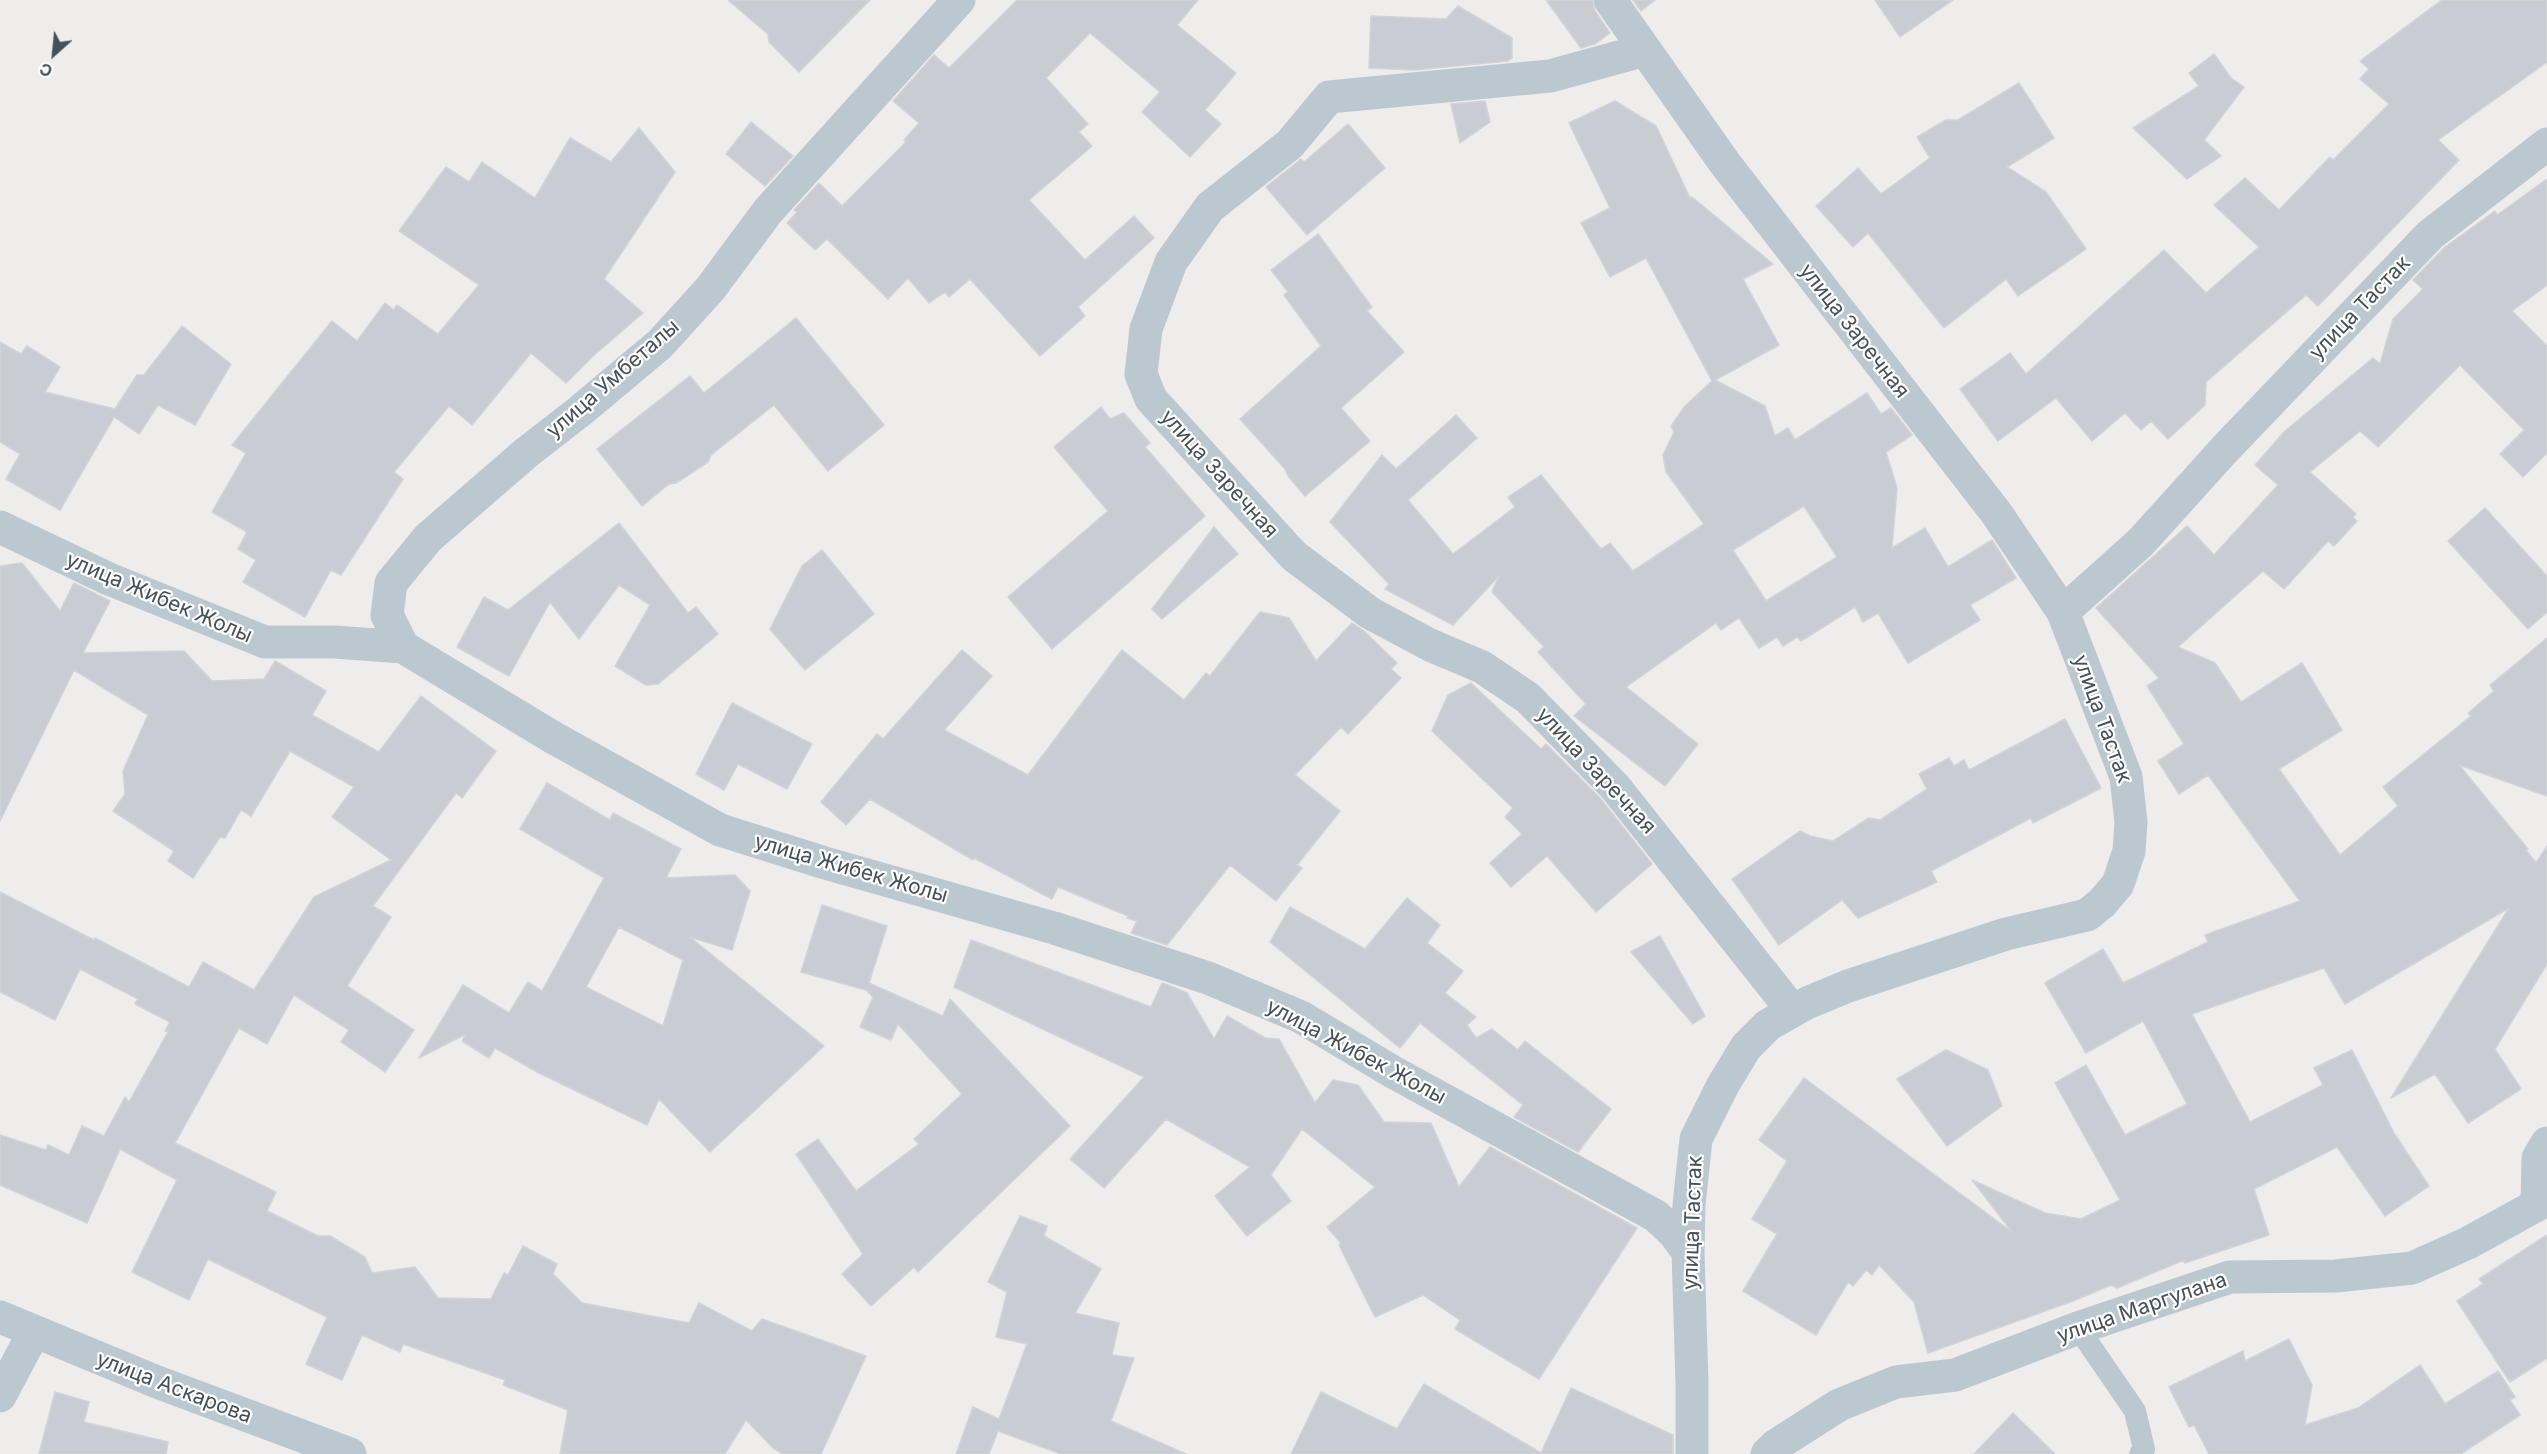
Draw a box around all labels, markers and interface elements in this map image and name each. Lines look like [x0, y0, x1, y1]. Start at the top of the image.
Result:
north arrow [24, 24, 84, 84]
text: С [36, 58, 56, 82]
street label: улица Тастак [2304, 251, 2416, 365]
street label: улица Заречная [1794, 259, 1914, 403]
street label: улица Умбеталы [541, 314, 685, 444]
street label: улица Заречная [1155, 405, 1283, 543]
street label: улица Жибек Жолы [62, 547, 256, 649]
street label: улица Тастак [2067, 652, 2137, 786]
street label: улица Заречная [1531, 703, 1661, 839]
street label: улица Жибек Жолы [751, 829, 951, 909]
street label: улица Жибек Жолы [1262, 994, 1450, 1110]
street label: улица Тастак [1678, 1155, 1708, 1291]
street label: улица Маргулана [2054, 1267, 2230, 1349]
street label: улица Аскарова [93, 1347, 255, 1429]

